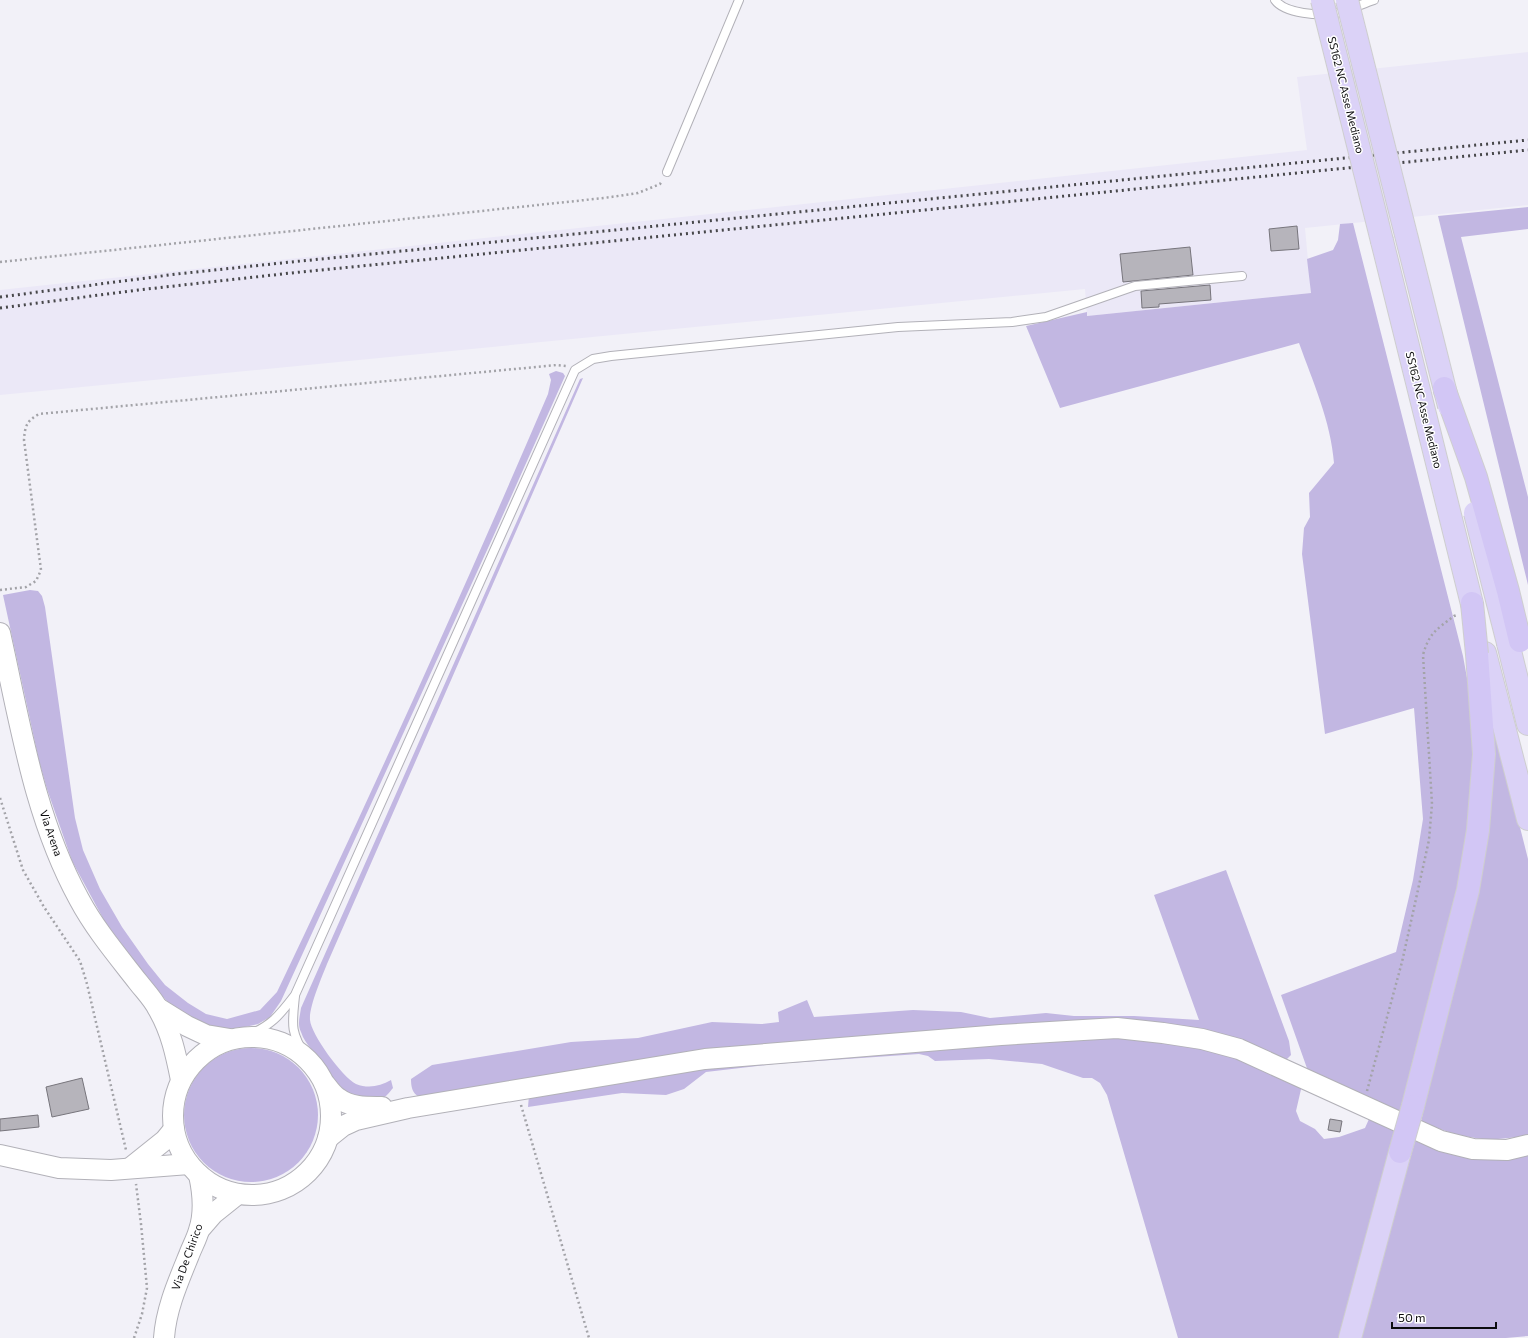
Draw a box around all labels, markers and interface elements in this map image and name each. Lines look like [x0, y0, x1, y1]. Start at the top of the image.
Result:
street label: SS162 NC Asse Mediano [1326, 35, 1367, 155]
street label: SS162 NC Asse Mediano [1404, 350, 1445, 470]
street label: Via Arena [38, 808, 65, 858]
street label: Via De Chirico [168, 1221, 205, 1292]
scale bar [1392, 1304, 1496, 1330]
text: 50 m [1398, 1310, 1426, 1324]

